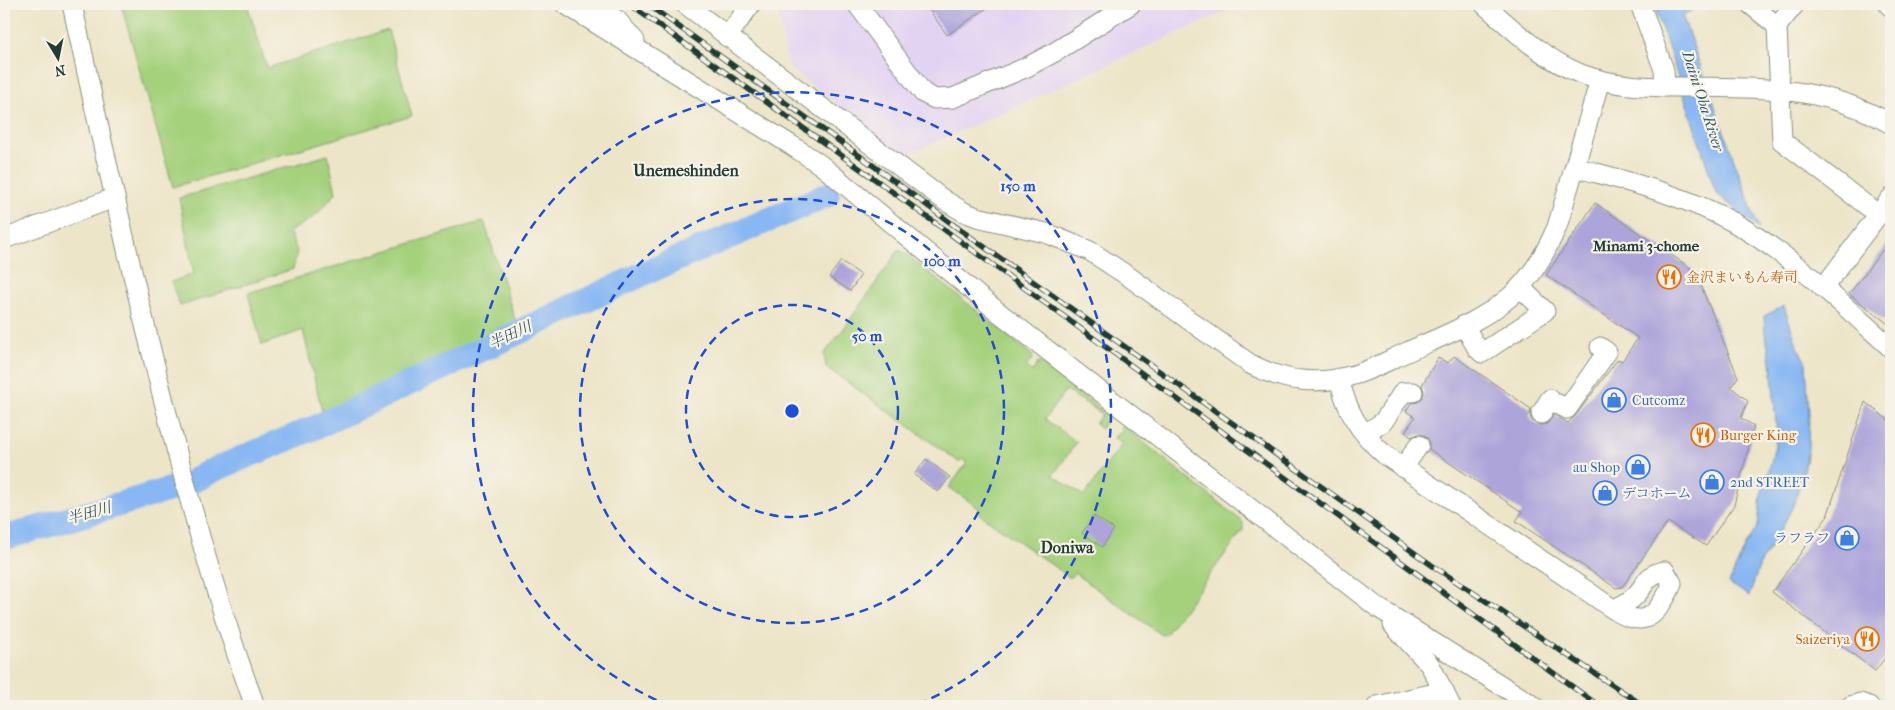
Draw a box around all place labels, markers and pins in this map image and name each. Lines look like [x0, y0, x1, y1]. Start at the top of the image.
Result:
restaurant icon: 金沢まいもん寿司 [1656, 264, 1682, 290]
place label: 金沢まいもん寿司 [1686, 269, 1798, 286]
shop icon: Cutcomz [1601, 387, 1627, 413]
place label: Cutcomz [1632, 392, 1685, 409]
centre of rings [783, 402, 801, 420]
restaurant icon: Burger King [1690, 422, 1716, 448]
place label: Burger King [1720, 427, 1797, 444]
shop icon: au Shop [1625, 454, 1651, 480]
place label: au Shop [1573, 459, 1620, 476]
shop icon: 2nd STREET [1699, 469, 1725, 495]
place label: 2nd STREET [1730, 474, 1810, 491]
shop icon: デコホーム [1592, 480, 1618, 506]
place label: デコホーム [1622, 485, 1691, 502]
shop icon: ラフラフ [1834, 525, 1860, 551]
place label: ラフラフ [1774, 530, 1830, 547]
restaurant icon: Saizeriya [1854, 626, 1880, 652]
place label: Saizeriya [1795, 631, 1851, 648]

